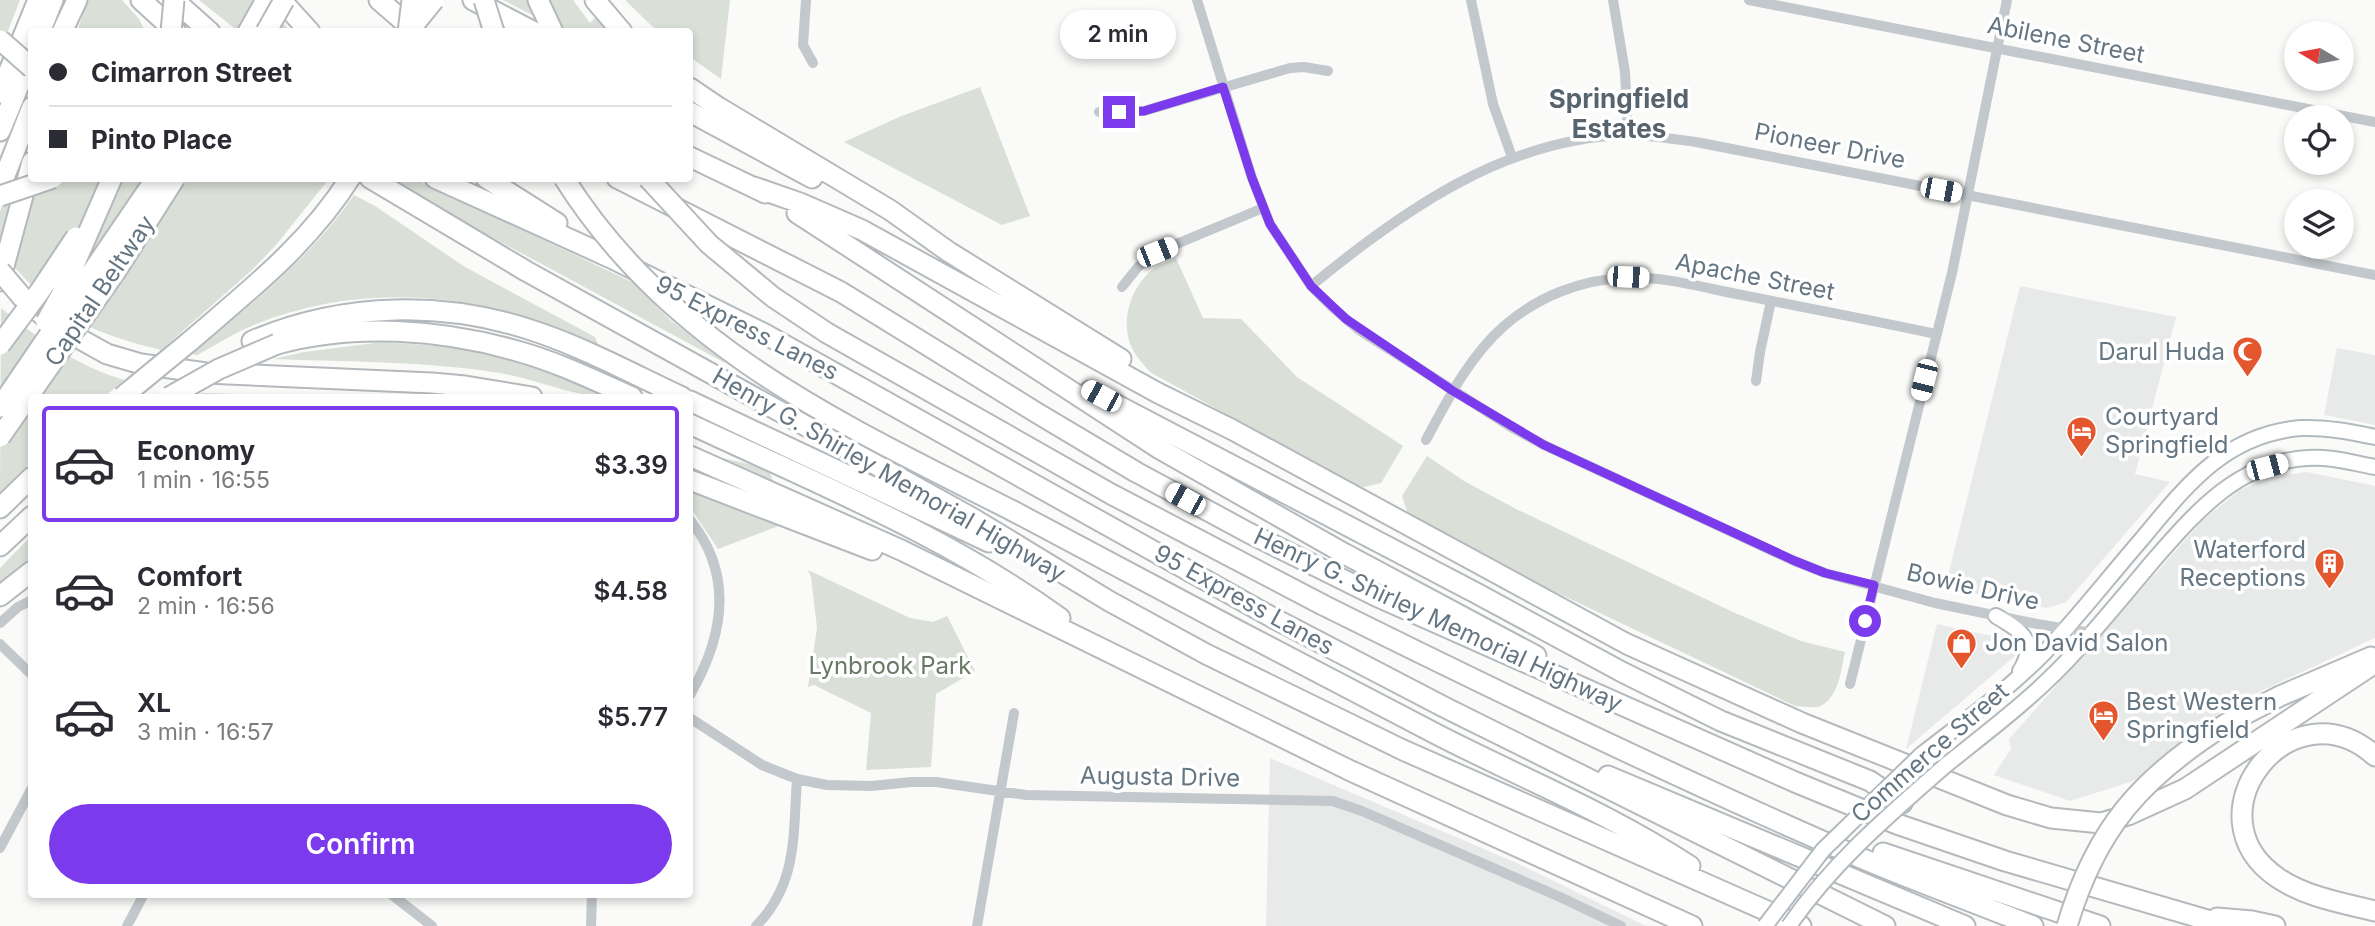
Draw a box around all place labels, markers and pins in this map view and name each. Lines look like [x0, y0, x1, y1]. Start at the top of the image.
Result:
mosque icon: Darul Huda [2231, 335, 2265, 379]
place label: Darul Huda [2098, 337, 2225, 366]
place label: Courtyard Springfield [2105, 402, 2228, 459]
hotel icon: Courtyard Springfield [2065, 414, 2099, 458]
place label: Waterford Receptions [2180, 535, 2306, 592]
building icon: Waterford Receptions [2312, 547, 2346, 591]
shop icon: Jon David Salon [1945, 626, 1979, 670]
place label: Jon David Salon [1985, 628, 2168, 657]
place label: Best Western Springfield [2126, 687, 2277, 744]
hotel icon: Best Western Springfield [2086, 699, 2120, 743]

